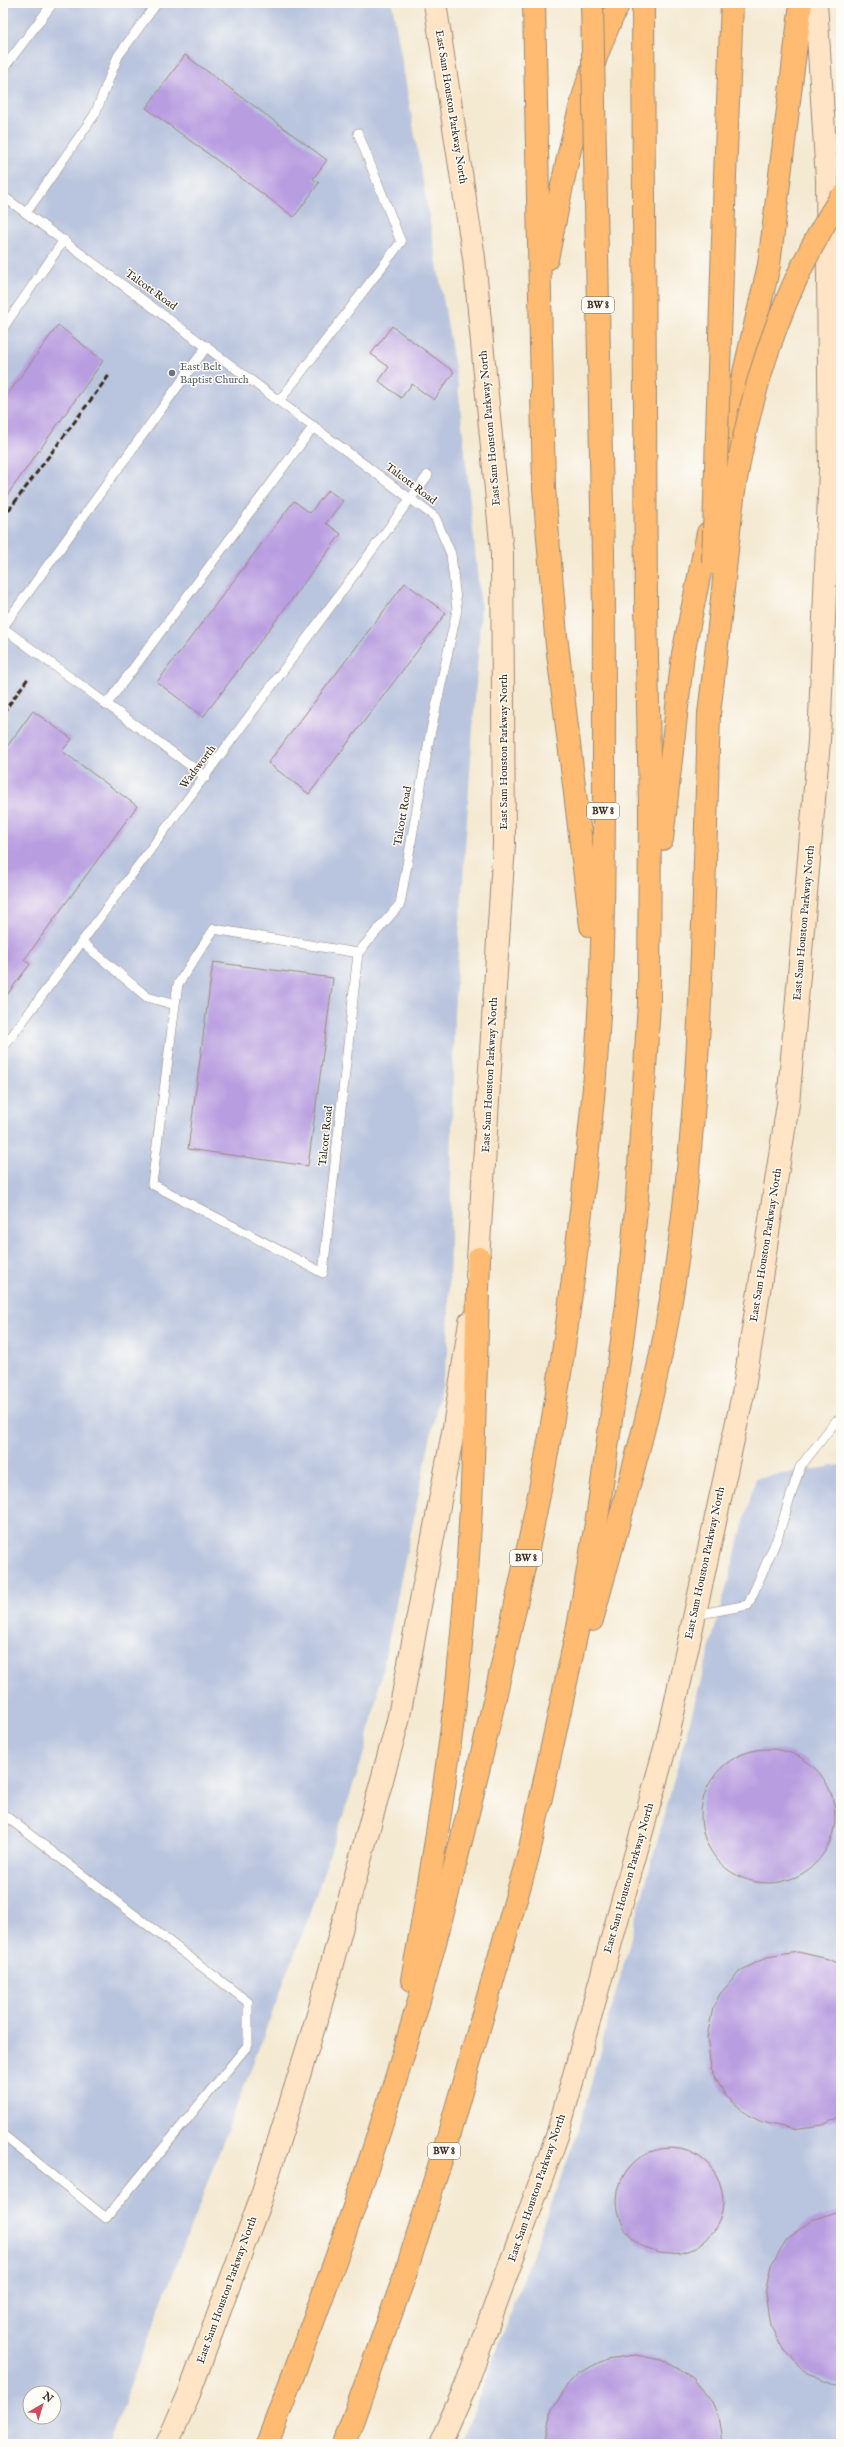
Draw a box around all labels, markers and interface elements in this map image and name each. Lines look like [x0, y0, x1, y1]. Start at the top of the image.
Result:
street label: East Sam Houston Parkway North [432, 29, 470, 185]
street label: Talcott Road [122, 267, 180, 313]
road number: BW 8 [582, 297, 614, 313]
street label: East Sam Houston Parkway North [476, 350, 504, 506]
place label: East Belt Baptist Church [180, 360, 249, 387]
marker: East Belt Baptist Church [167, 368, 177, 378]
street label: Talcott Road [383, 460, 439, 508]
street label: East Sam Houston Parkway North [497, 674, 511, 830]
street label: Wadsworth [177, 742, 219, 792]
street label: Talcott Road [391, 785, 415, 847]
road number: BW 8 [587, 803, 619, 819]
street label: East Sam Houston Parkway North [790, 845, 818, 1001]
street label: East Sam Houston Parkway North [479, 997, 501, 1153]
street label: Talcott Road [316, 1105, 336, 1167]
street label: East Sam Houston Parkway North [747, 1167, 785, 1323]
street label: East Sam Houston Parkway North [682, 1485, 728, 1641]
road number: BW 8 [510, 1550, 542, 1566]
street label: East Sam Houston Parkway North [601, 1801, 657, 1955]
street label: East Sam Houston Parkway North [505, 2112, 569, 2264]
road number: BW 8 [428, 2143, 460, 2159]
street label: East Sam Houston Parkway North [194, 2214, 260, 2366]
north arrow [22, 2385, 62, 2425]
text: N [39, 2389, 56, 2407]

